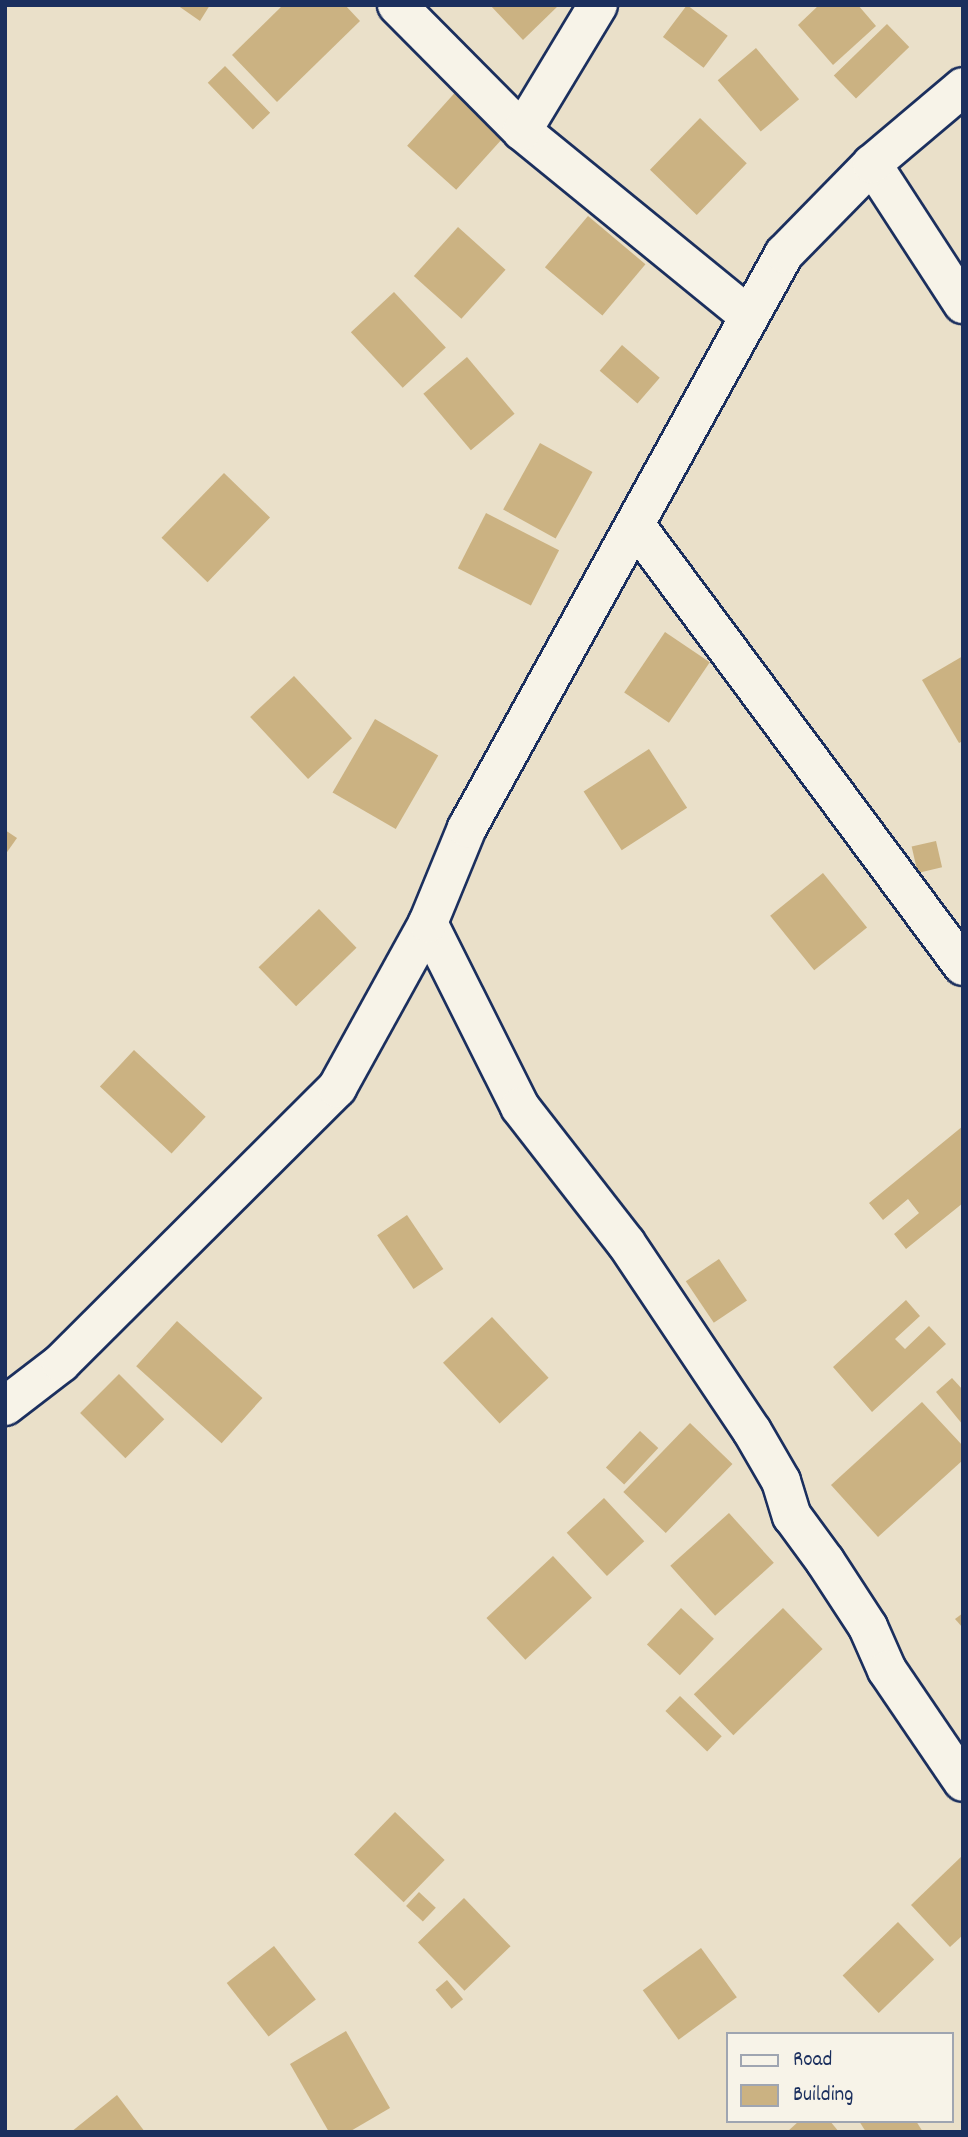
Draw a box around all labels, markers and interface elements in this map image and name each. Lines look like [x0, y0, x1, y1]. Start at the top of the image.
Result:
legend [726, 2032, 954, 2123]
text: Road [793, 2046, 832, 2076]
text: Building [793, 2081, 853, 2111]

